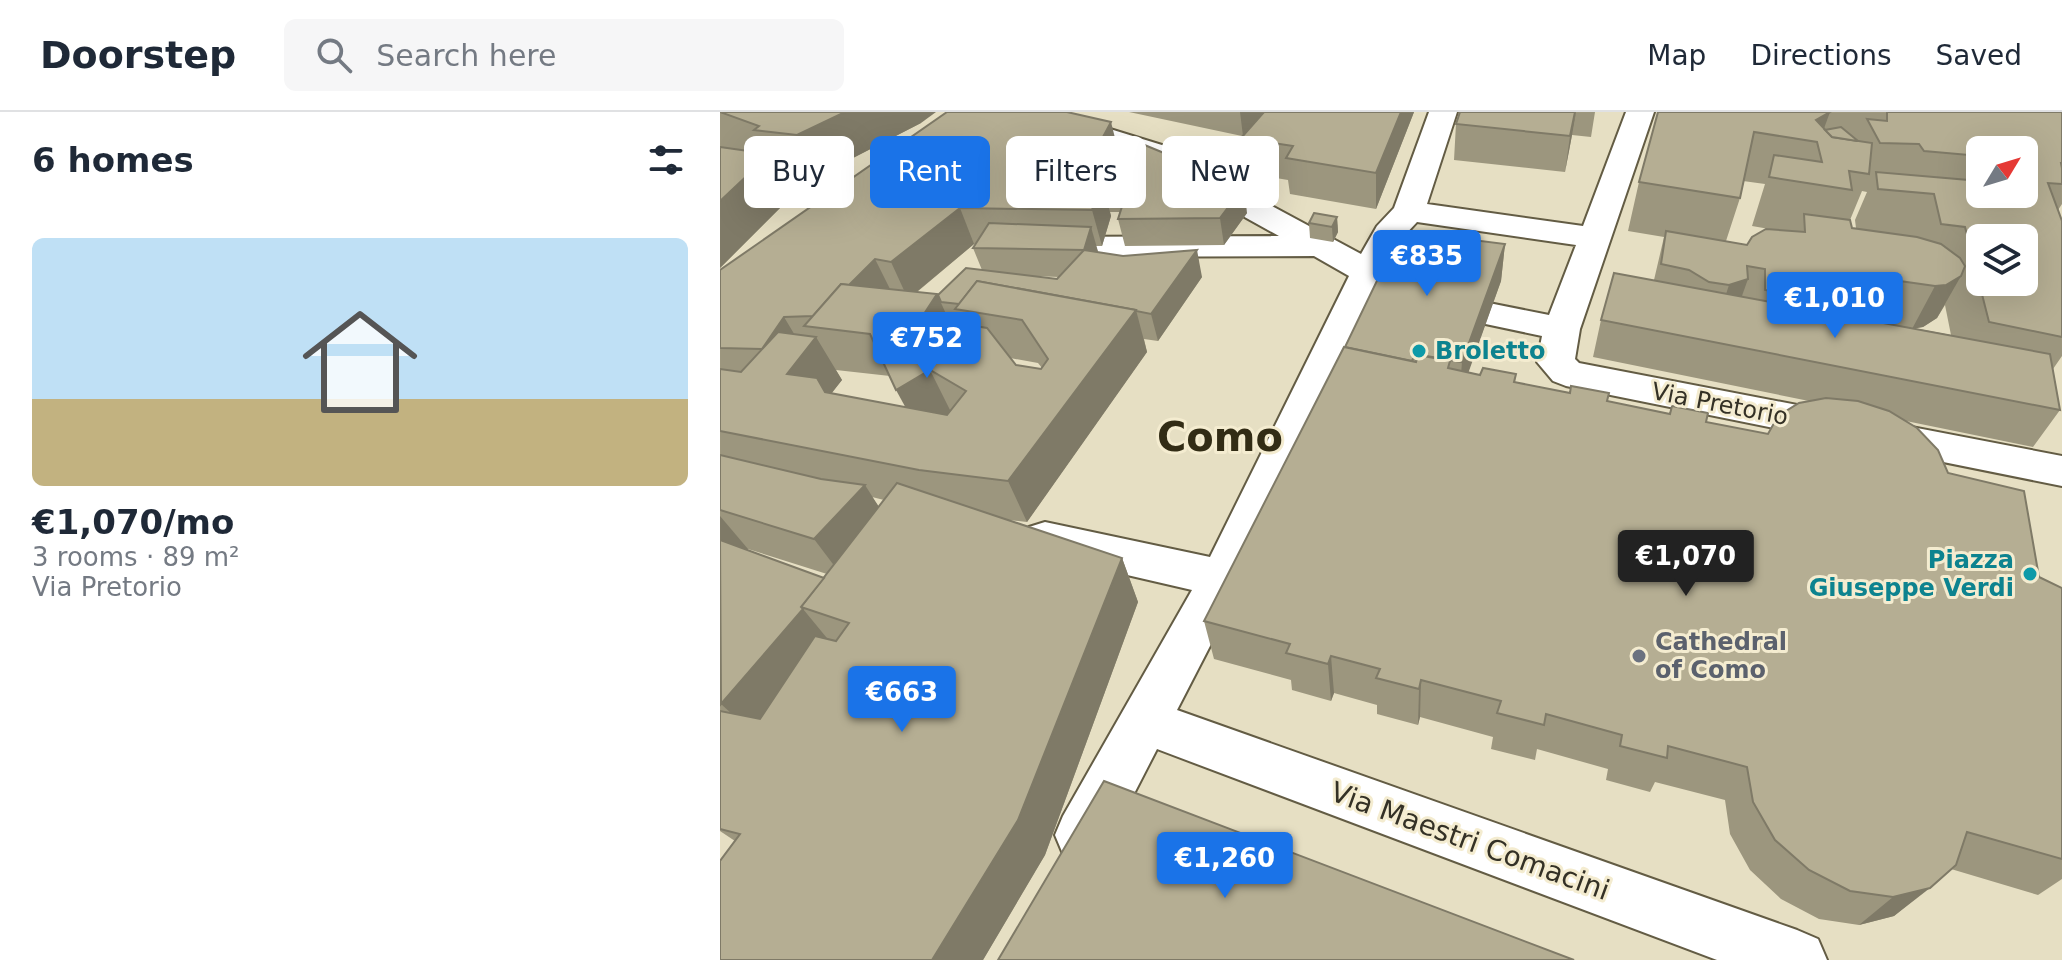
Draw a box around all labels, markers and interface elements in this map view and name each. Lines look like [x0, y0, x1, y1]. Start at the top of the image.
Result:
search box [284, 19, 844, 91]
text: Doorstep [40, 33, 236, 77]
icon: search [312, 33, 356, 77]
text: Search here [376, 38, 556, 73]
text: Map [1647, 39, 1706, 72]
text: Directions [1750, 39, 1891, 72]
text: Saved [1935, 39, 2022, 72]
chip: Buy [744, 136, 854, 208]
chip: Rent [870, 136, 990, 208]
chip: Filters [1006, 136, 1146, 208]
chip: New [1162, 136, 1279, 208]
north arrow [1966, 136, 2038, 208]
map controls [1966, 136, 2038, 296]
icon: filters [644, 138, 688, 182]
text: 6 homes [32, 140, 194, 180]
button: layers [1966, 224, 2038, 296]
pin: €835 [1380, 230, 1474, 298]
text: €835 [1391, 241, 1463, 271]
pin: €1,010 [1770, 272, 1900, 340]
text: €1,010 [1785, 283, 1885, 313]
icon: home [288, 290, 432, 434]
pin: €752 [880, 312, 974, 380]
text: €752 [891, 323, 963, 353]
place label: Broletto [1435, 337, 1546, 365]
marker: Broletto [1410, 342, 1428, 360]
street label: Via Pretorio [1649, 377, 1791, 431]
district label: Como [1157, 414, 1283, 460]
text: €1,070/mo [32, 502, 234, 542]
pin: €1,070 [1621, 530, 1751, 598]
text: €1,070 [1636, 541, 1736, 571]
text: 3 rooms · 89 m² [32, 542, 240, 572]
place label: Piazza Giuseppe Verdi [1809, 546, 2014, 602]
marker: Piazza Giuseppe Verdi [2021, 565, 2039, 583]
text: Via Pretorio [32, 572, 182, 602]
place label: Cathedral of Como [1655, 628, 1787, 684]
marker: Cathedral of Como [1630, 647, 1648, 665]
pin: €663 [855, 666, 949, 734]
text: €663 [866, 677, 938, 707]
street label: Via Maestri Comacini [1326, 775, 1614, 907]
pin: €1,260 [1160, 832, 1290, 900]
text: €1,260 [1175, 843, 1275, 873]

